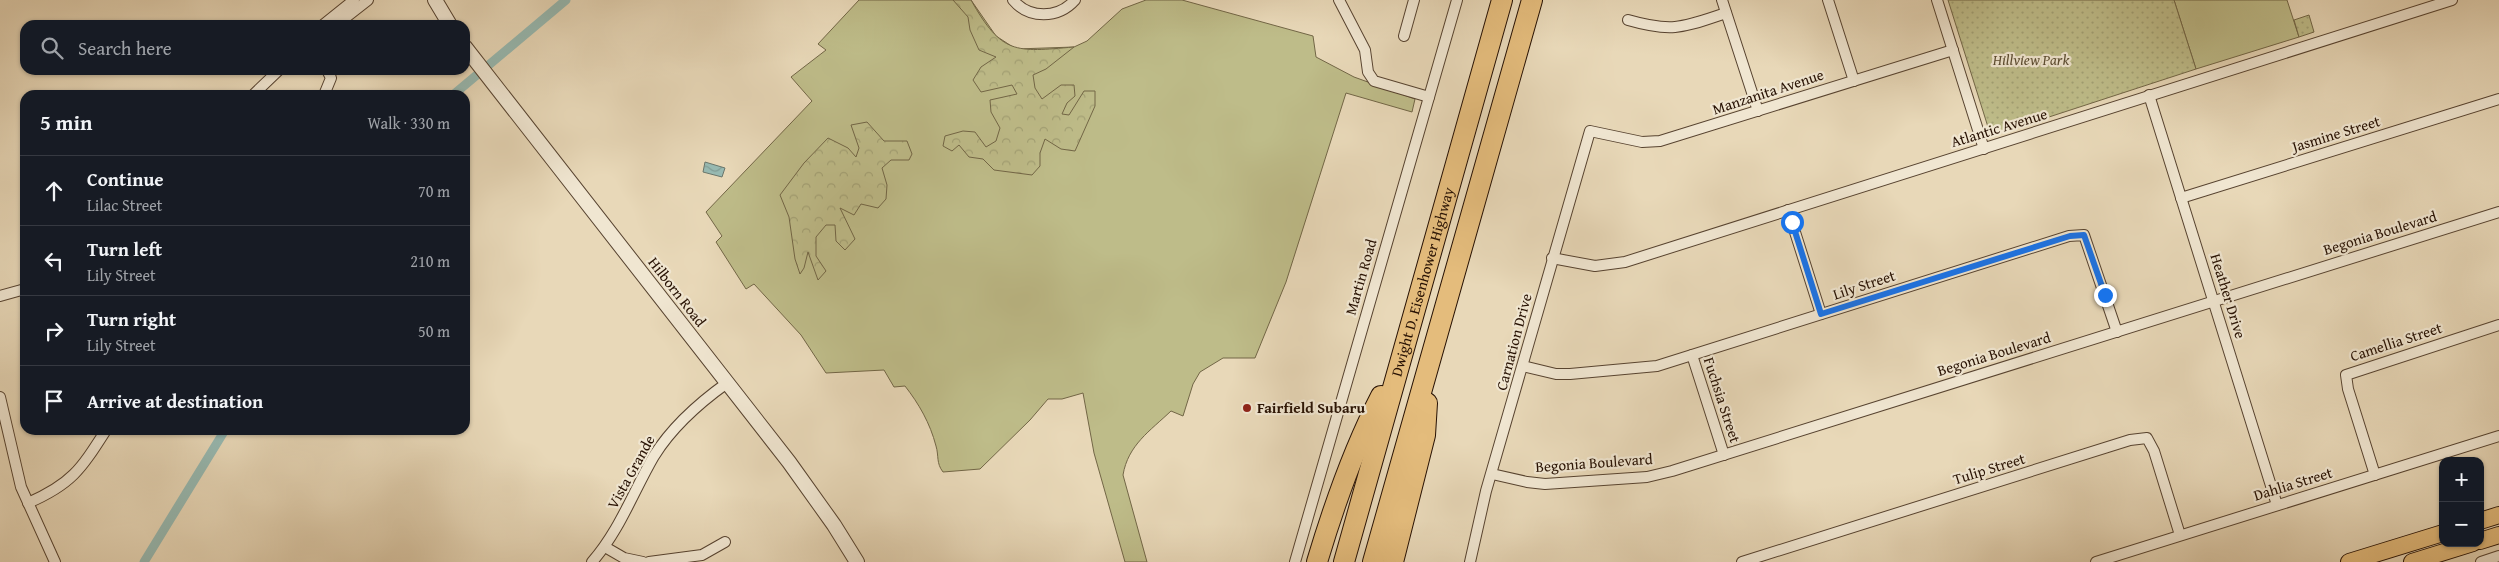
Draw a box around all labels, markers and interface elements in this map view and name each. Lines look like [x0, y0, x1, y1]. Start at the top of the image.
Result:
search box [20, 20, 470, 75]
icon: search [38, 34, 66, 62]
text: Search here [78, 34, 172, 62]
park label: Hillview Park [1992, 49, 2069, 70]
street label: Manzanita Avenue [1709, 64, 1826, 119]
street label: Atlantic Avenue [1948, 103, 2050, 152]
text: 5 min [40, 107, 92, 138]
street label: Jasmine Street [2287, 110, 2383, 157]
text: Walk · 330 m [367, 111, 450, 135]
text: Continue [87, 165, 164, 193]
icon: ahead [40, 177, 68, 205]
text: 70 m [418, 179, 450, 203]
street label: Dwight D. Eisenhower Highway [1386, 184, 1459, 379]
text: Lilac Street [87, 193, 162, 217]
street label: Begonia Boulevard [2321, 205, 2439, 260]
route start [1781, 211, 1804, 234]
text: Turn left [87, 235, 162, 263]
street label: Martin Road [1340, 236, 1381, 317]
icon: left [40, 247, 68, 275]
text: 210 m [410, 249, 450, 273]
street label: Heather Drive [2206, 251, 2251, 341]
street label: Hilborn Road [644, 252, 711, 331]
text: Lily Street [87, 263, 156, 287]
street label: Lily Street [1830, 264, 1898, 304]
route end [2094, 284, 2117, 307]
street label: Carnation Drive [1491, 291, 1537, 393]
text: Turn right [87, 305, 176, 333]
icon: right [40, 317, 68, 345]
street label: Camellia Street [2347, 317, 2445, 366]
text: 50 m [418, 319, 450, 343]
street label: Begonia Boulevard [1935, 326, 2053, 381]
text: Lily Street [87, 333, 156, 357]
street label: Fuchsia Street [1699, 354, 1746, 446]
icon: arrive [40, 387, 68, 415]
text: Arrive at destination [87, 387, 263, 415]
place label: Fairfield Subaru [1257, 397, 1365, 418]
marker: Fairfield Subaru [1241, 402, 1253, 414]
street label: Vista Grande [602, 431, 659, 512]
street label: Tulip Street [1950, 447, 2028, 489]
street label: Begonia Boulevard [1535, 448, 1653, 477]
map controls [2439, 457, 2484, 547]
button: + [2439, 457, 2484, 502]
street label: Dahlia Street [2251, 461, 2336, 505]
button: − [2439, 502, 2484, 547]

